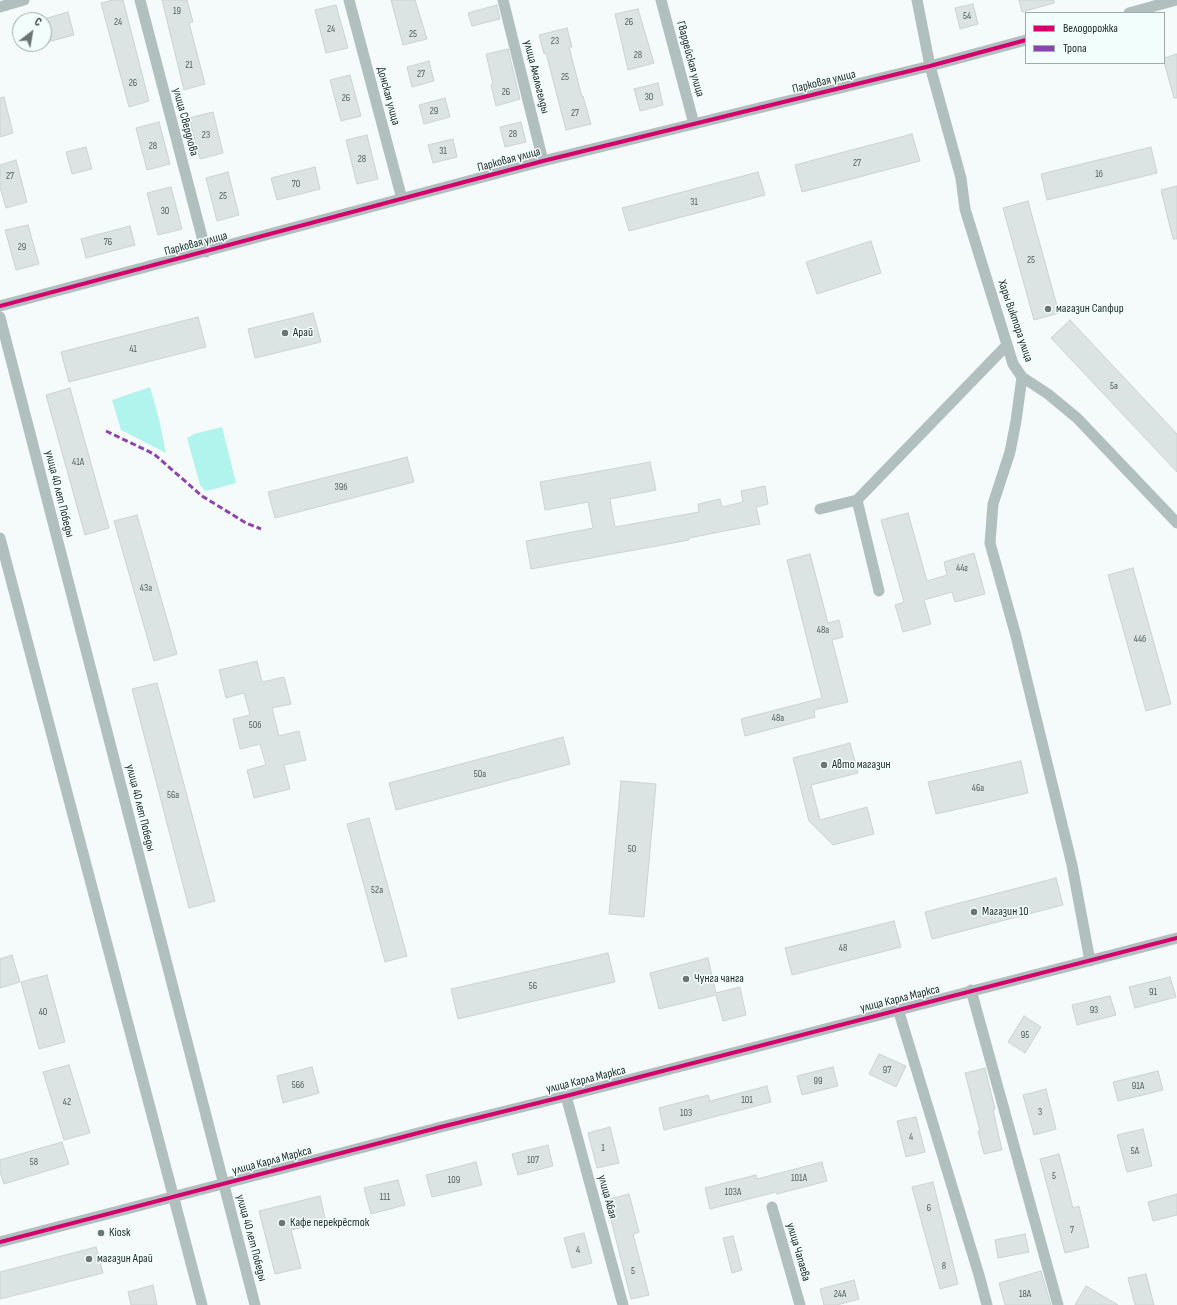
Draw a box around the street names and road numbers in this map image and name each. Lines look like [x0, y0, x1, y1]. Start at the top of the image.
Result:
street label: Гвардейская улица [673, 20, 707, 98]
street label: улица Амальгелды [520, 39, 552, 115]
street label: Донская улица [373, 65, 403, 127]
street label: Парковая улица [791, 67, 857, 97]
street label: улица Свердлова [169, 86, 201, 158]
street label: Парковая улица [476, 145, 542, 175]
street label: Парковая улица [163, 229, 229, 259]
street label: Хары Виктора улица [994, 278, 1036, 364]
street label: улица 40 лет Победы [41, 449, 77, 539]
street label: улица 40 лет Победы [122, 763, 158, 853]
street label: улица Карла Маркса [859, 982, 941, 1016]
street label: улица Карла Маркса [545, 1063, 627, 1097]
street label: улица Карла Маркса [231, 1143, 313, 1179]
street label: улица Абая [594, 1174, 620, 1220]
street label: улица 40 лет Победы [233, 1193, 269, 1283]
street label: улица Чапаева [783, 1221, 813, 1283]

